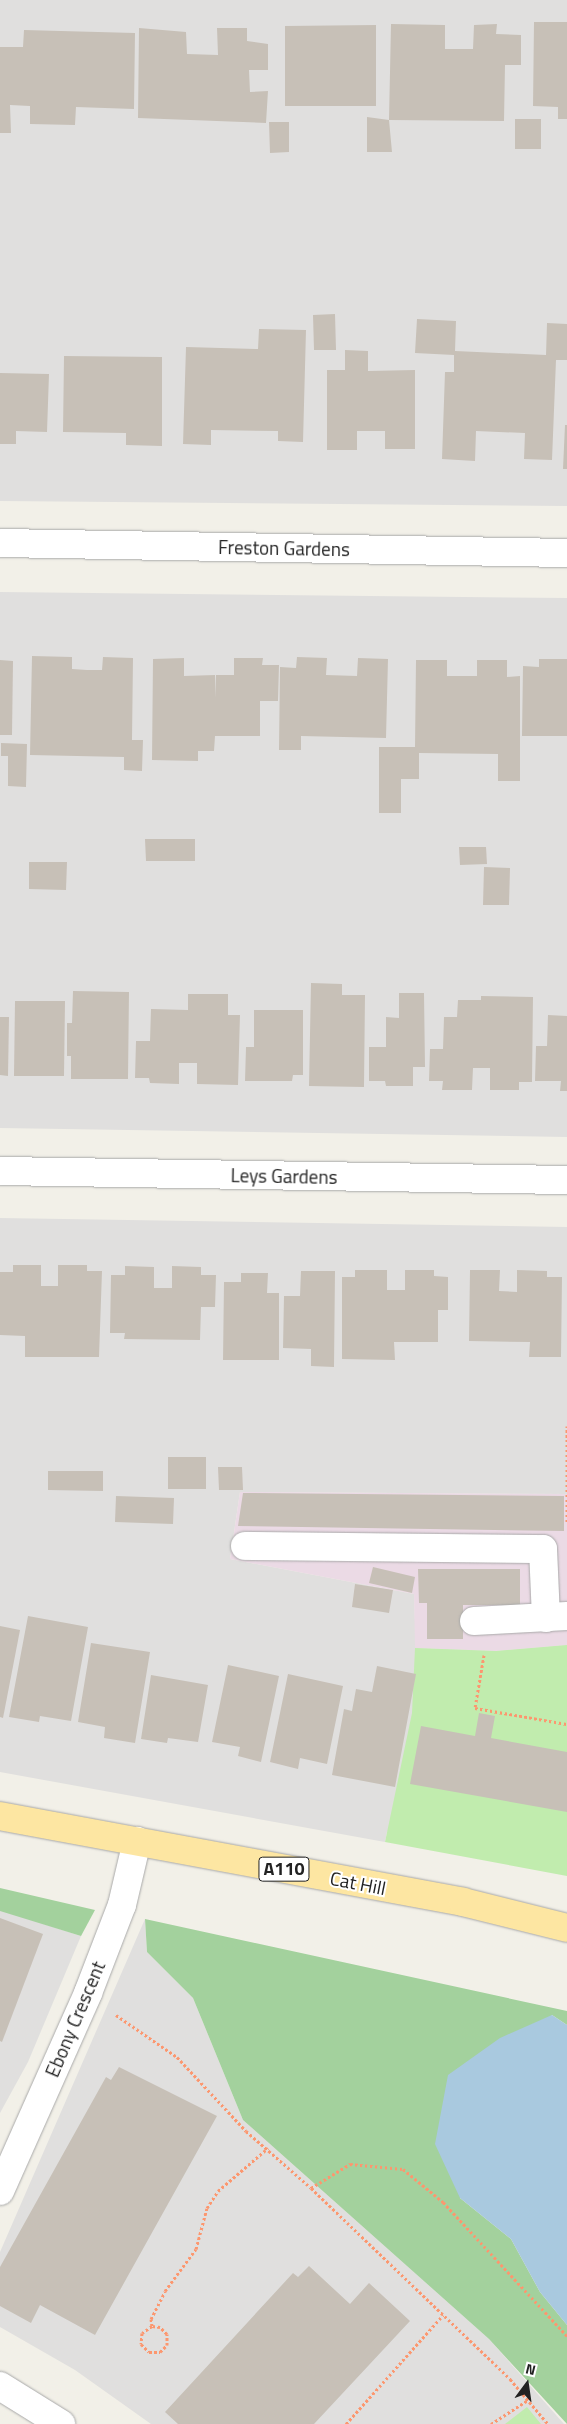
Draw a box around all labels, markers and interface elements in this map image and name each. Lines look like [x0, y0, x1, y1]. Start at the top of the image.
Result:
street label: Freston Gardens [218, 535, 350, 561]
street label: Leys Gardens [230, 1164, 338, 1188]
road number: A110 [258, 1854, 310, 1885]
street label: Cat Hill [328, 1866, 388, 1900]
street label: Ebony Crescent [40, 1958, 110, 2080]
text: N [523, 2358, 538, 2380]
north arrow [502, 2359, 552, 2409]

